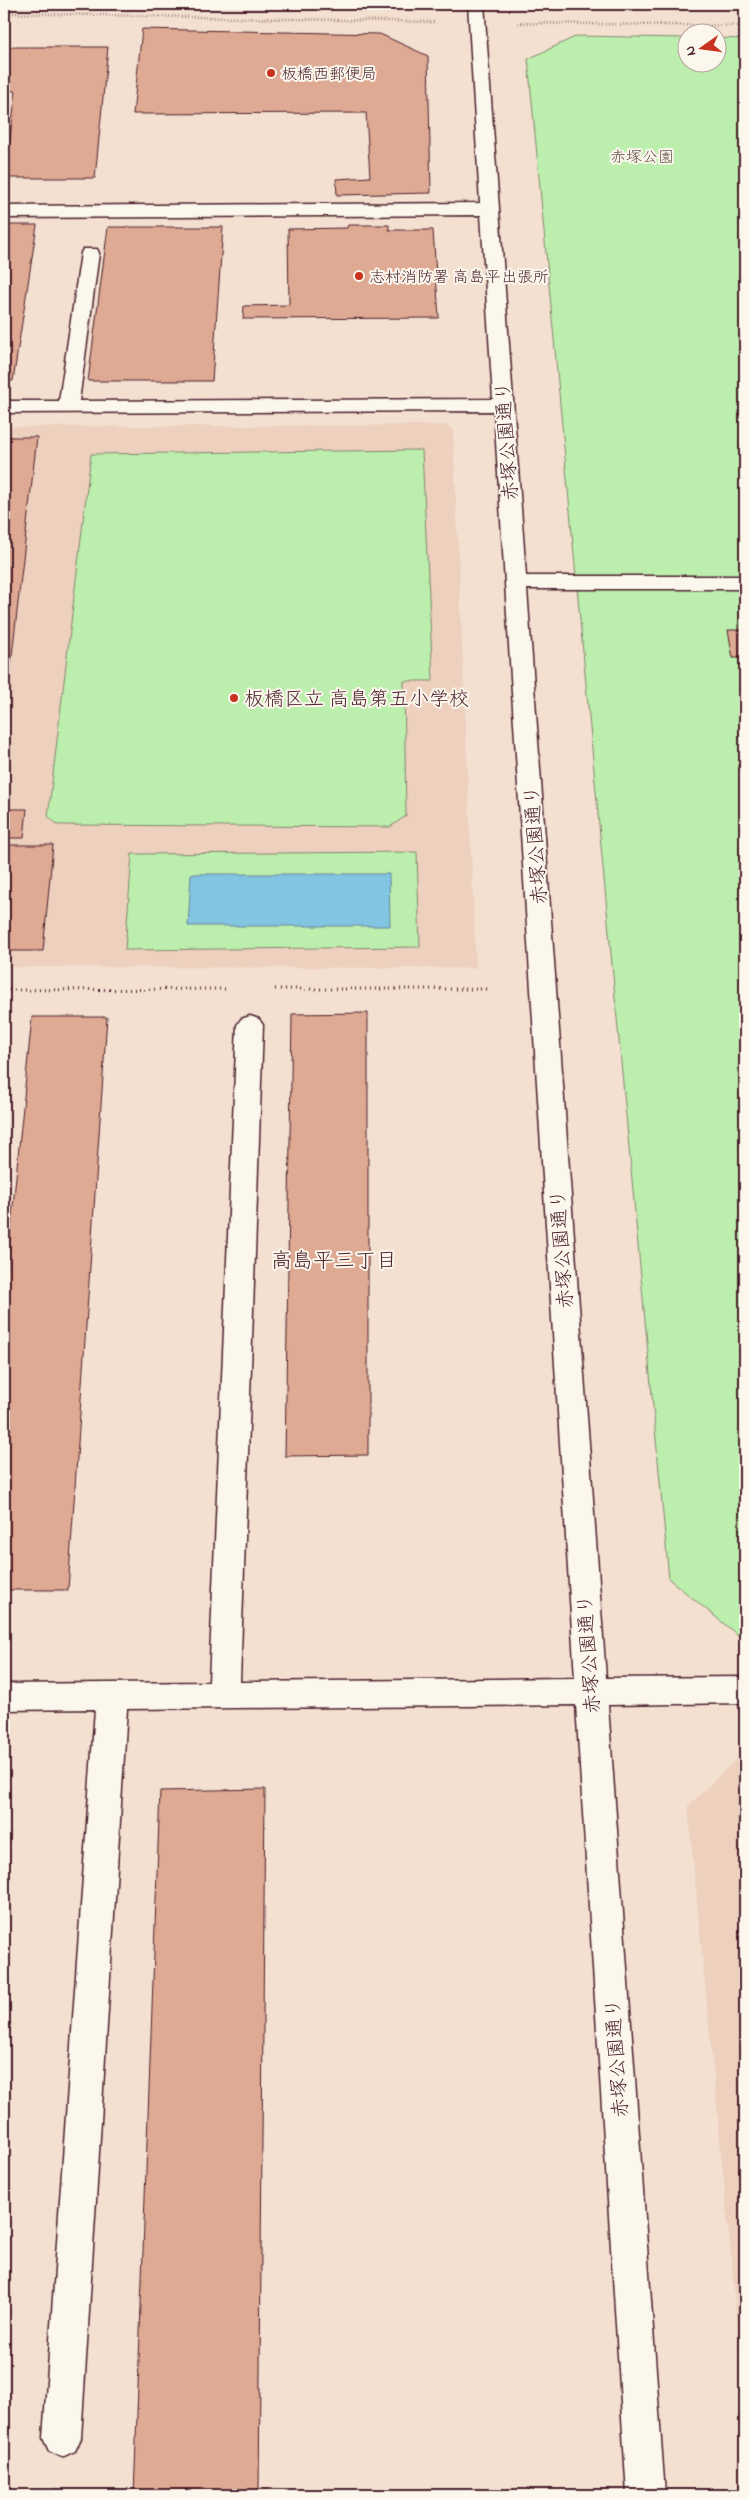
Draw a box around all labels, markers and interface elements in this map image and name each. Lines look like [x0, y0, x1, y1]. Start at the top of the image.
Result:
north arrow [676, 22, 726, 72]
text: N [680, 44, 702, 58]
place label: 板橋西郵便局 [281, 63, 377, 87]
marker: 板橋西郵便局 [265, 67, 277, 79]
park label: 赤塚公園 [610, 146, 674, 170]
place label: 志村消防署 高島平出張所 [369, 266, 549, 290]
marker: 志村消防署 高島平出張所 [353, 270, 365, 282]
street label: 赤塚公園通り [490, 380, 527, 502]
place label: 板橋区立 高島第五小学校 [244, 686, 469, 715]
marker: 板橋区立 高島第五小学校 [228, 692, 240, 704]
street label: 赤塚公園通り [519, 784, 556, 906]
street label: 赤塚公園通り [545, 1188, 582, 1310]
district label: 高島平三丁目 [271, 1247, 397, 1277]
street label: 赤塚公園通り [572, 1593, 609, 1715]
street label: 赤塚公園通り [600, 1997, 637, 2119]

